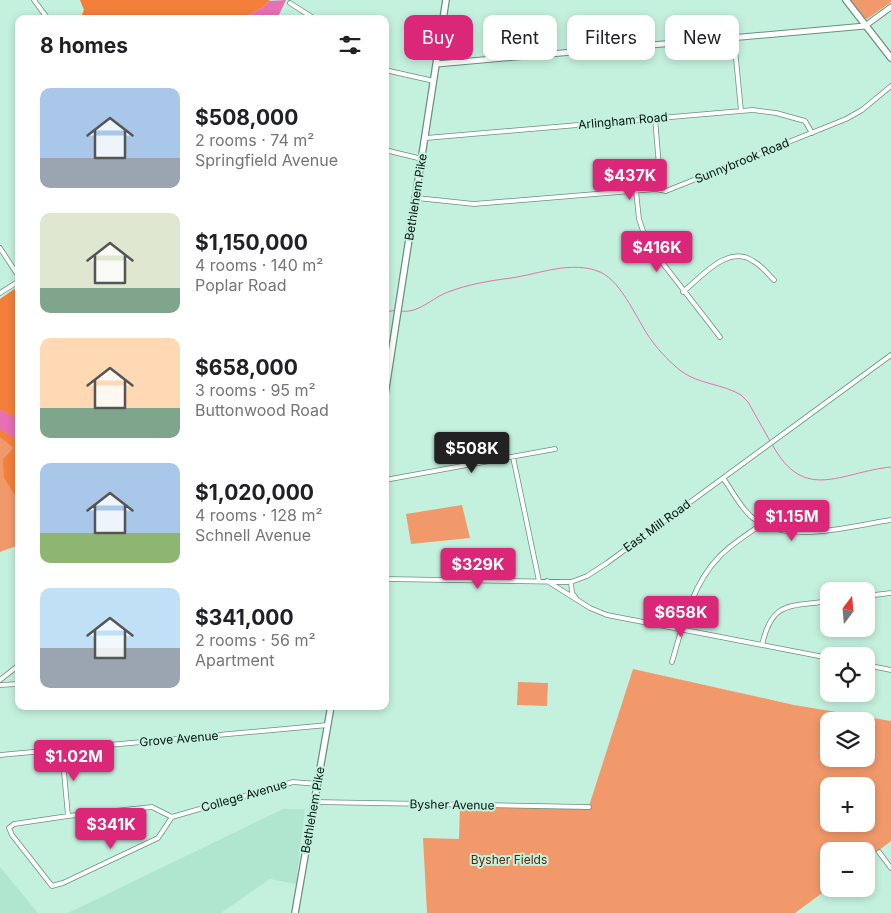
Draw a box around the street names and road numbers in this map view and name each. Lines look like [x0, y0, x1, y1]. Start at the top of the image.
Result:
street label: Arlingham Road [578, 109, 668, 132]
street label: Sunnybrook Road [692, 135, 791, 186]
street label: Bethlehem Pike [401, 152, 430, 241]
street label: East Mill Road [620, 496, 693, 555]
street label: Grove Avenue [139, 728, 219, 749]
street label: Bethlehem Pike [298, 765, 328, 854]
street label: College Avenue [199, 776, 289, 815]
street label: Bysher Avenue [409, 796, 495, 813]

